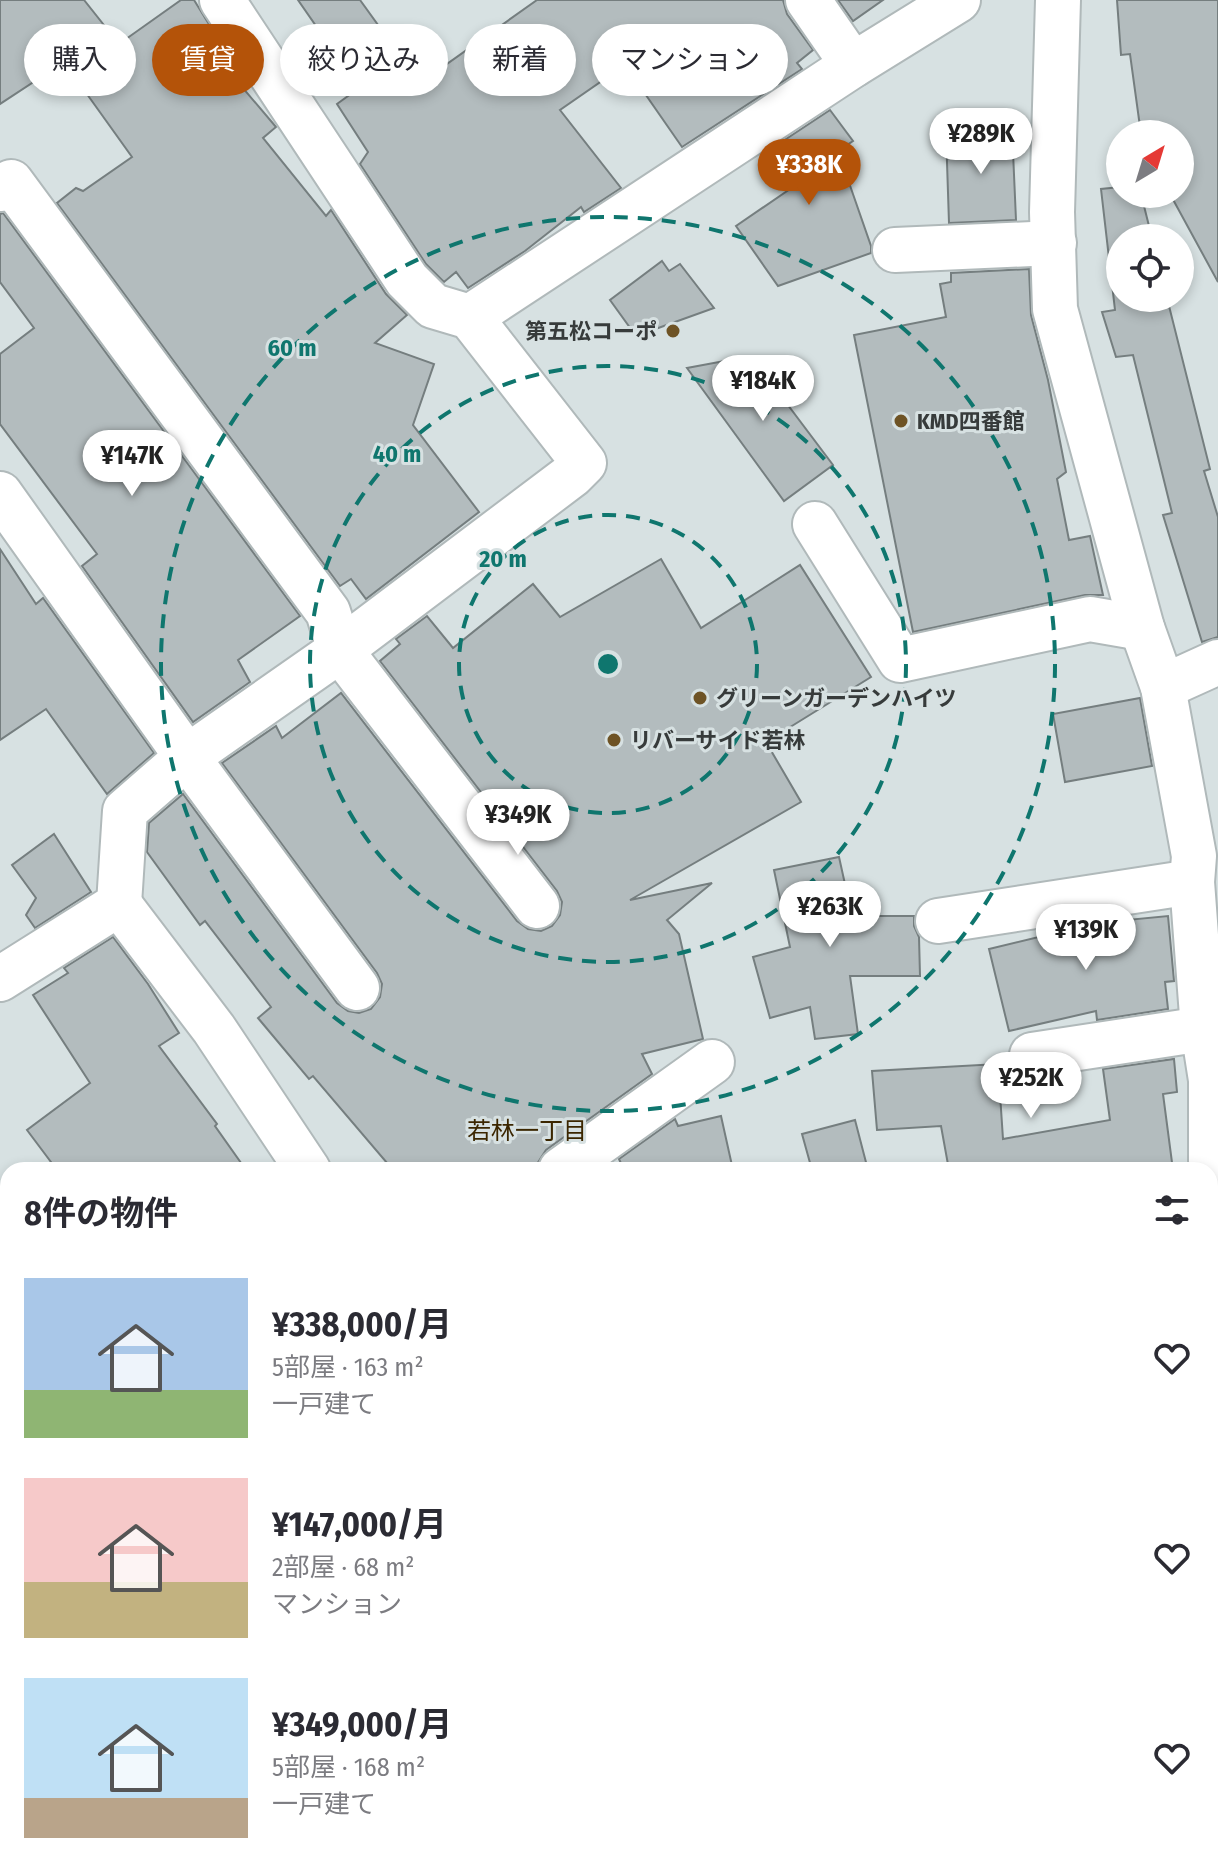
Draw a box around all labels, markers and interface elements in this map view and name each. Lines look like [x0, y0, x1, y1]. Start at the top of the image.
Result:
chip: 購入 [24, 24, 136, 96]
chip: 賃貸 [152, 24, 264, 96]
chip: 絞り込み [280, 24, 448, 96]
chip: 新着 [464, 24, 576, 96]
chip: マンション [592, 24, 788, 96]
pin: ¥289K [925, 108, 1037, 176]
text: ¥289K [947, 118, 1015, 149]
north arrow [1106, 120, 1194, 208]
map controls [1106, 120, 1194, 312]
pin: ¥338K [753, 139, 865, 207]
text: ¥338K [776, 149, 842, 180]
button: locate [1106, 224, 1194, 312]
place label: 第五松コーポ [525, 318, 657, 345]
marker: 第五松コーポ [664, 322, 682, 340]
text: 60 m [268, 334, 316, 362]
pin: ¥184K [707, 355, 819, 423]
text: ¥184K [730, 365, 796, 396]
place label: KMD四番館 [917, 408, 1025, 435]
marker: KMD四番館 [892, 412, 910, 430]
pin: ¥147K [76, 430, 188, 498]
text: ¥147K [101, 440, 163, 471]
text: 40 m [373, 440, 421, 468]
text: 20 m [478, 545, 527, 573]
centre of rings [594, 650, 622, 678]
place label: グリーンガーデンハイツ [716, 685, 956, 712]
marker: グリーンガーデンハイツ [691, 689, 709, 707]
place label: リバーサイド若林 [630, 727, 806, 754]
marker: リバーサイド若林 [605, 731, 623, 749]
pin: ¥349K [462, 789, 574, 857]
text: ¥349K [485, 799, 551, 830]
pin: ¥263K [774, 881, 886, 949]
text: ¥263K [797, 891, 863, 922]
pin: ¥139K [1030, 904, 1142, 972]
text: ¥139K [1054, 914, 1118, 945]
pin: ¥252K [975, 1052, 1087, 1120]
text: ¥252K [999, 1062, 1063, 1093]
district label: 若林一丁目 [467, 1117, 587, 1145]
icon: filters [1150, 1188, 1194, 1232]
text: 8件の物件 [24, 1193, 178, 1234]
text: ¥338,000/月 [272, 1304, 452, 1345]
icon: home [88, 1310, 184, 1406]
icon: heart [1150, 1336, 1194, 1380]
text: 5部屋 · 163 m² [272, 1352, 424, 1383]
text: 一戸建て [272, 1389, 376, 1420]
text: ¥147,000/月 [272, 1504, 447, 1545]
icon: home [88, 1510, 184, 1606]
icon: heart [1150, 1536, 1194, 1580]
text: 2部屋 · 68 m² [272, 1552, 414, 1583]
text: マンション [272, 1589, 402, 1620]
text: ¥349,000/月 [272, 1704, 453, 1745]
icon: home [88, 1710, 184, 1806]
icon: heart [1150, 1736, 1194, 1780]
text: 5部屋 · 168 m² [272, 1752, 425, 1783]
text: 一戸建て [272, 1789, 376, 1820]

